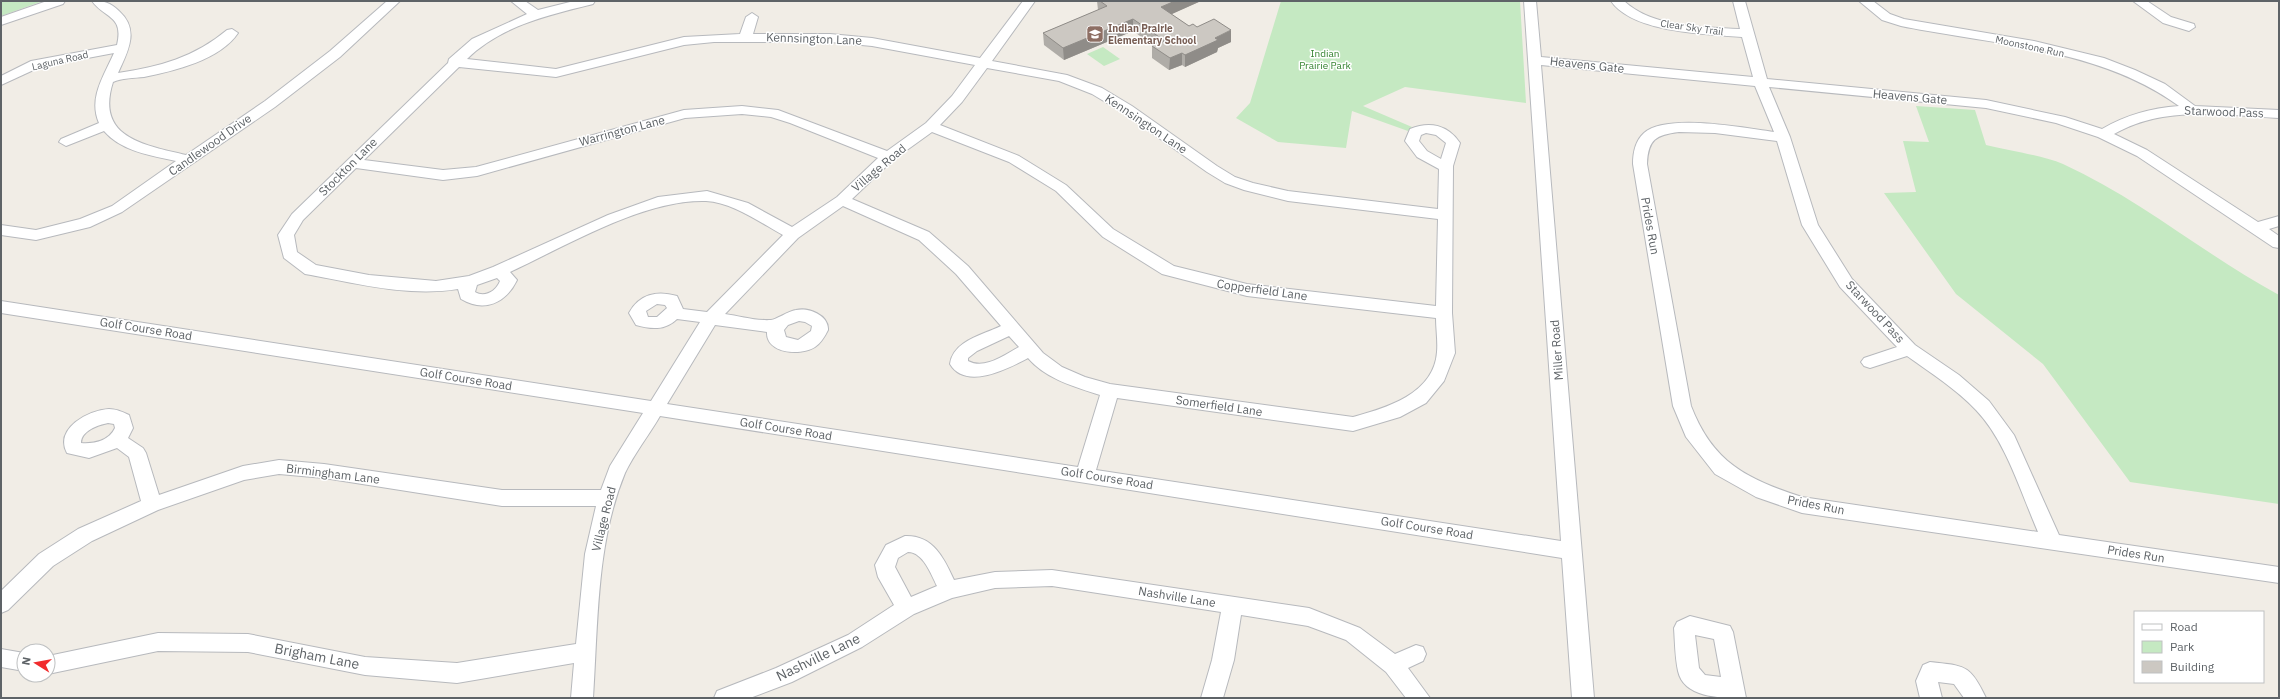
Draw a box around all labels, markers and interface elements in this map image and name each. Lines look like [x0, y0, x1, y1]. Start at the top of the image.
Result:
street label: Clear Sky Trail [1659, 17, 1725, 38]
place label: Indian Prairie Elementary School [1108, 22, 1196, 47]
school or university icon: Indian Prairie Elementary School [1085, 24, 1105, 44]
street label: Kennsington Lane [766, 29, 863, 48]
street label: Moonstone Run [1994, 33, 2066, 60]
park label: Indian Prairie Park [1299, 47, 1352, 72]
street label: Laguna Road [31, 48, 90, 73]
street label: Heavens Gate [1549, 53, 1625, 76]
street label: Heavens Gate [1872, 86, 1948, 107]
street label: Kennsington Lane [1102, 91, 1191, 157]
street label: Starwood Pass [2184, 103, 2264, 120]
street label: Candlewood Drive [165, 110, 254, 179]
street label: Warrington Lane [577, 112, 667, 149]
street label: Stockton Lane [315, 134, 380, 199]
street label: Village Road [848, 141, 909, 195]
street label: Prides Run [1638, 196, 1663, 256]
street label: Copperfield Lane [1216, 276, 1309, 303]
street label: Starwood Pass [1843, 277, 1908, 346]
street label: Golf Course Road [99, 314, 193, 343]
street label: Miller Road [1547, 319, 1566, 381]
street label: Golf Course Road [419, 364, 513, 393]
street label: Somerfield Lane [1175, 392, 1264, 419]
street label: Golf Course Road [739, 414, 833, 443]
street label: Birmingham Lane [285, 460, 381, 487]
street label: Golf Course Road [1060, 463, 1154, 492]
street label: Village Road [588, 485, 619, 553]
street label: Prides Run [1786, 492, 1846, 517]
street label: Golf Course Road [1380, 513, 1474, 542]
street label: Prides Run [2106, 542, 2166, 565]
street label: Nashville Lane [1137, 583, 1217, 610]
legend [2134, 611, 2264, 683]
text: Road [2170, 619, 2198, 634]
street label: Nashville Lane [773, 629, 863, 685]
street label: Brigham Lane [273, 639, 361, 673]
text: Park [2170, 639, 2195, 654]
north arrow [16, 643, 56, 683]
text: N [19, 656, 34, 666]
text: Building [2170, 659, 2215, 674]

